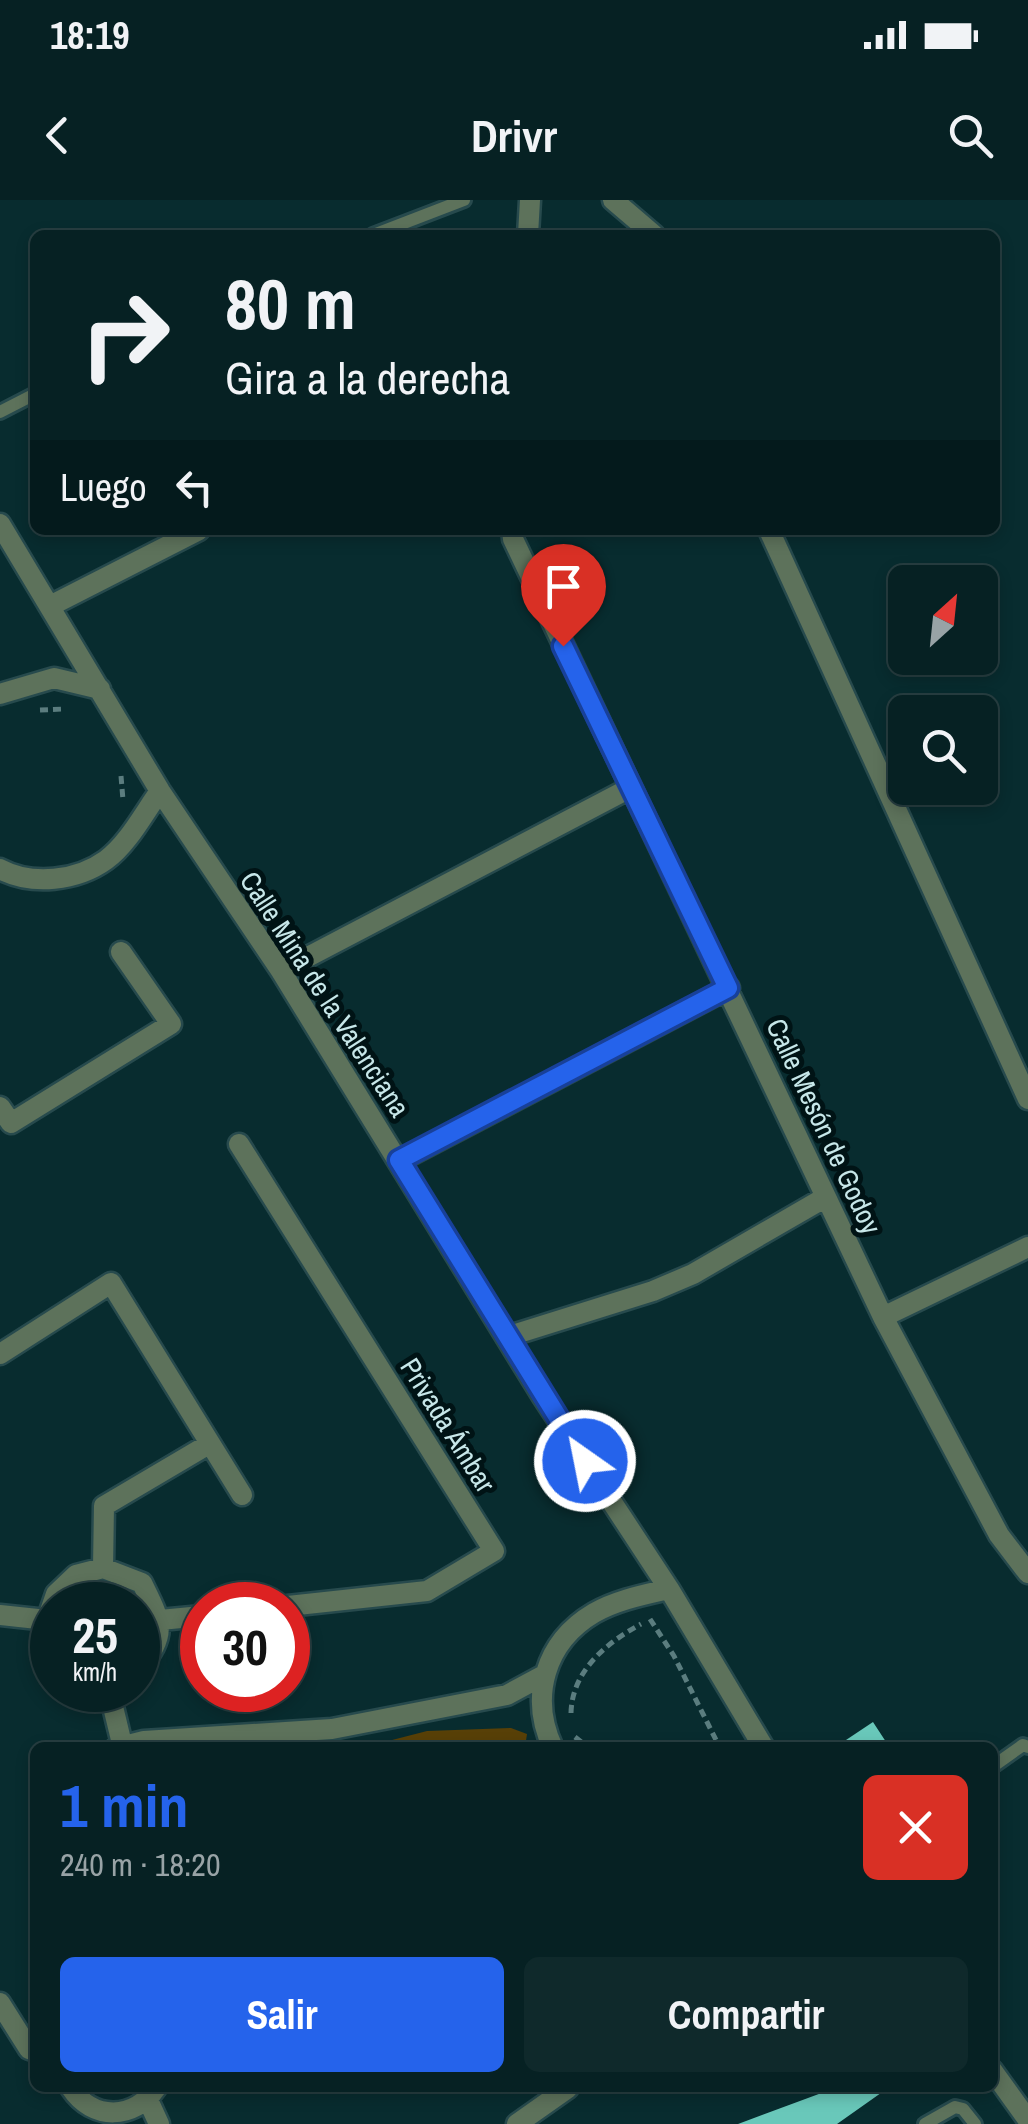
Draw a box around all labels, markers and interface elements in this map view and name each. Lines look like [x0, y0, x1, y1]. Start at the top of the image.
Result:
text: 18:19 [50, 10, 130, 61]
text: Drivr [471, 105, 557, 166]
icon: back [30, 108, 85, 163]
icon: search [943, 108, 998, 163]
text: 80 m [225, 257, 356, 351]
icon: right [60, 270, 190, 400]
text: Gira a la derecha [225, 347, 510, 408]
icon: left [167, 460, 222, 515]
text: Luego [60, 462, 147, 513]
pin [521, 544, 606, 647]
icon: arrive [536, 559, 591, 614]
north arrow [888, 565, 998, 675]
map controls [888, 565, 998, 805]
button: search [888, 695, 998, 805]
street label: Calle Mina de la Valenciana [231, 864, 419, 1124]
street label: Calle Mesón de Godoy [757, 1012, 891, 1240]
street label: Privada Ámbar [392, 1351, 505, 1500]
position arrow [533, 1409, 637, 1513]
speed limit sign: 30 [180, 1582, 310, 1712]
text: 25 [72, 1601, 118, 1669]
text: km/h [73, 1655, 117, 1689]
text: 1 min [60, 1765, 189, 1846]
button: close [863, 1775, 968, 1880]
text: 240 m · 18:20 [60, 1843, 220, 1886]
button: Salir [60, 1957, 504, 2072]
button: Compartir [524, 1957, 968, 2072]

